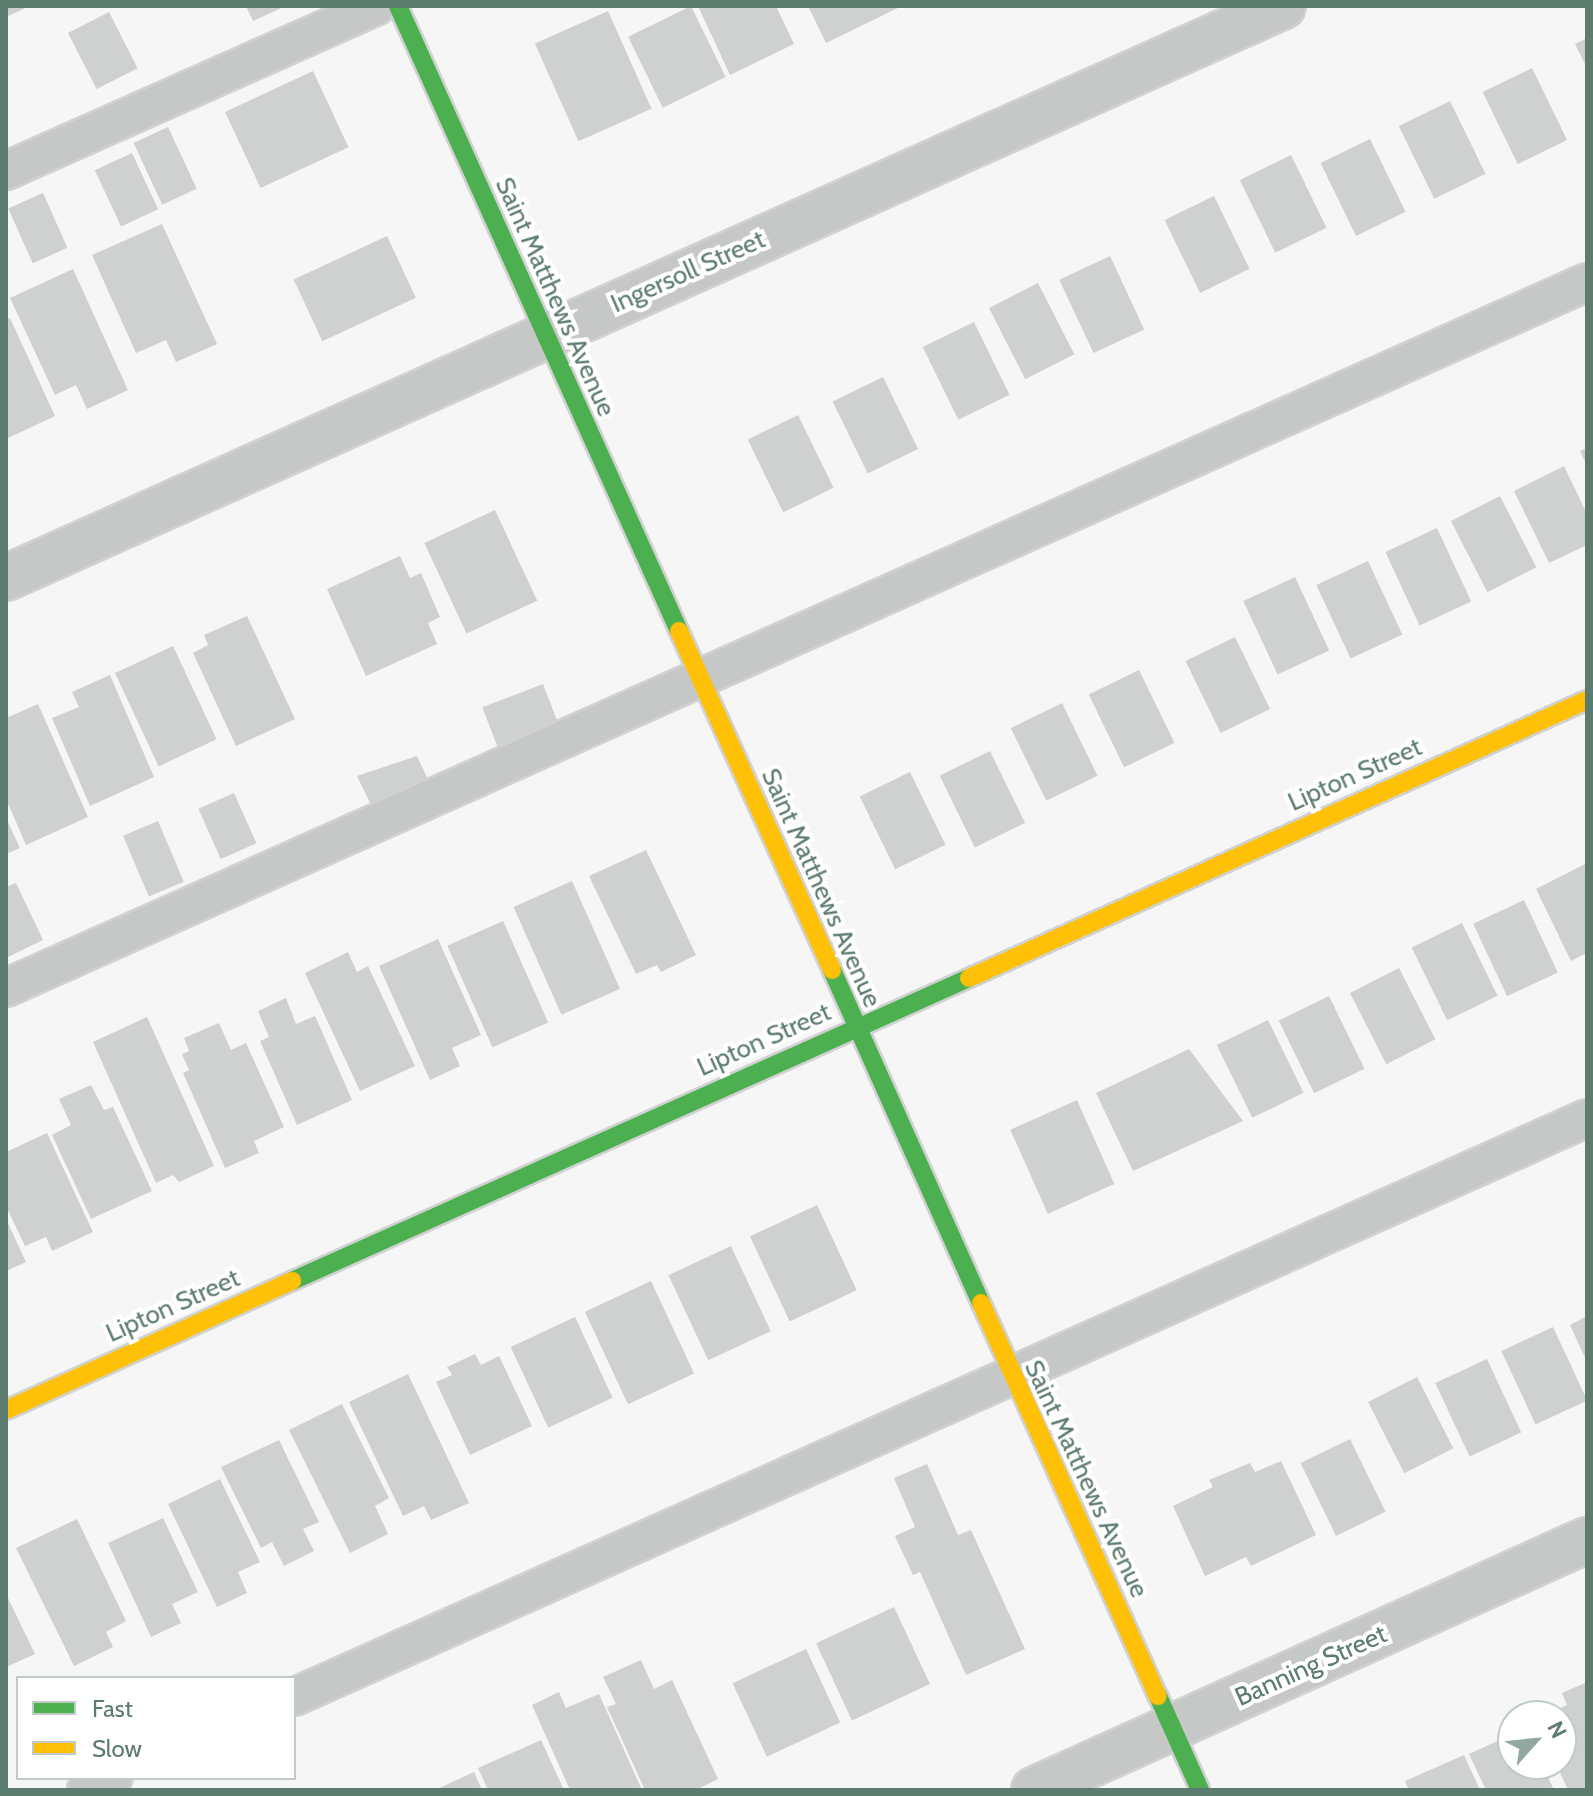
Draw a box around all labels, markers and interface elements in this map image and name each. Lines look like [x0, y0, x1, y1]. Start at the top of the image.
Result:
street label: Saint Matthews Avenue [488, 173, 622, 421]
street label: Ingersoll Street [606, 224, 770, 320]
street label: Lipton Street [1283, 732, 1427, 818]
street label: Saint Matthews Avenue [754, 764, 888, 1012]
street label: Lipton Street [692, 997, 836, 1083]
street label: Lipton Street [101, 1263, 245, 1349]
street label: Saint Matthews Avenue [1017, 1355, 1155, 1603]
street label: Banning Street [1230, 1619, 1392, 1713]
legend [16, 1676, 296, 1780]
text: Fast [92, 1694, 133, 1723]
north arrow [1497, 1700, 1577, 1780]
text: N [1541, 1717, 1573, 1743]
text: Slow [92, 1734, 142, 1763]

